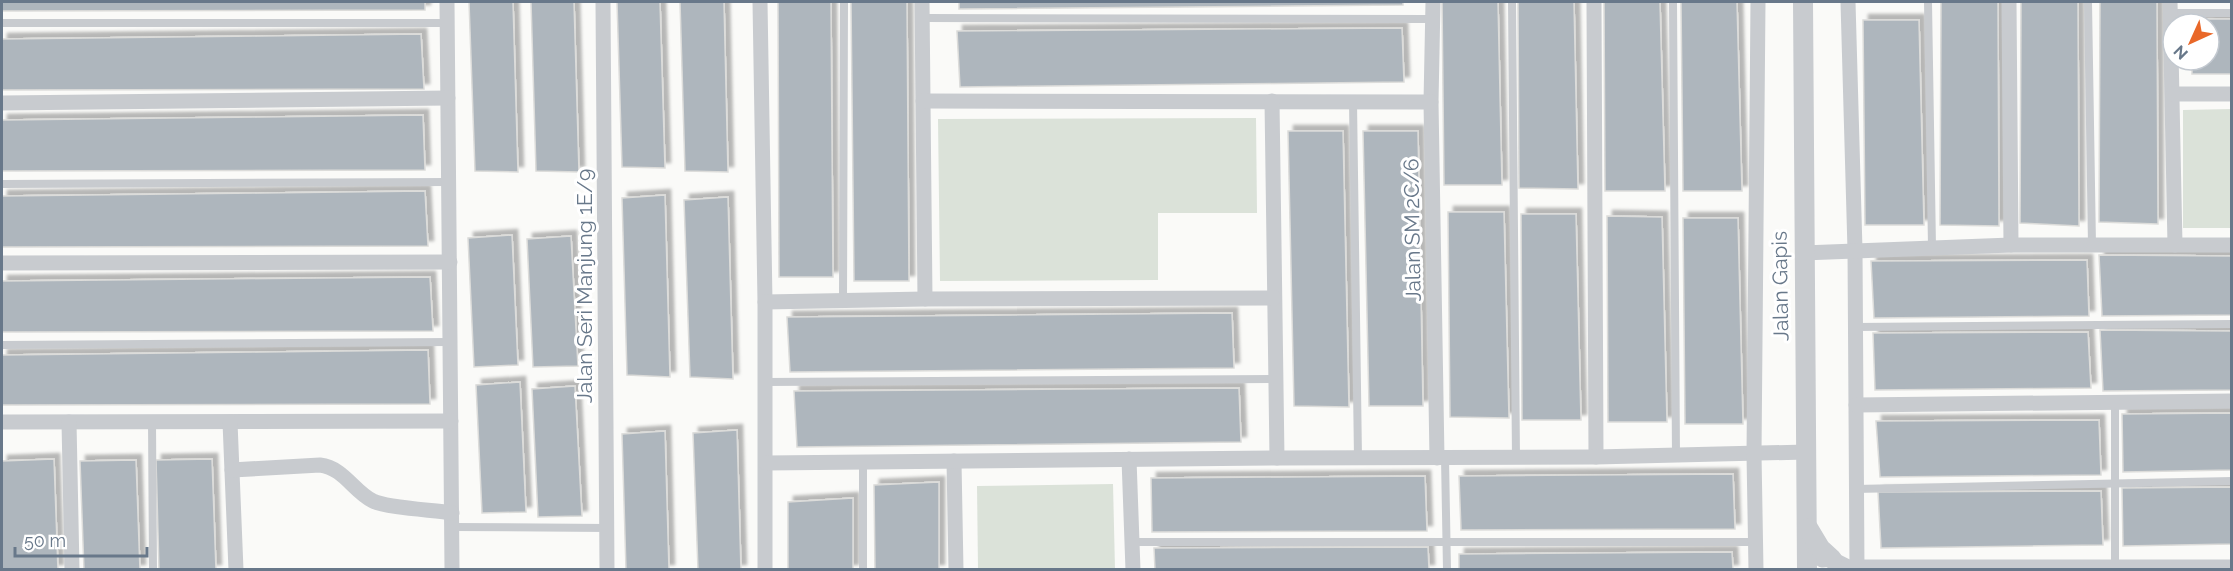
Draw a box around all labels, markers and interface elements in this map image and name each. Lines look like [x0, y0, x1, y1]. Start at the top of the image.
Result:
north arrow [2161, 12, 2221, 72]
text: N [2170, 41, 2192, 63]
street label: Jalan SM 2C/6 [1398, 158, 1426, 302]
street label: Jalan Seri Manjung 1E/9 [572, 169, 597, 403]
street label: Jalan Gapis [1767, 231, 1793, 341]
scale bar [15, 520, 147, 558]
text: 50 m [24, 530, 66, 551]

